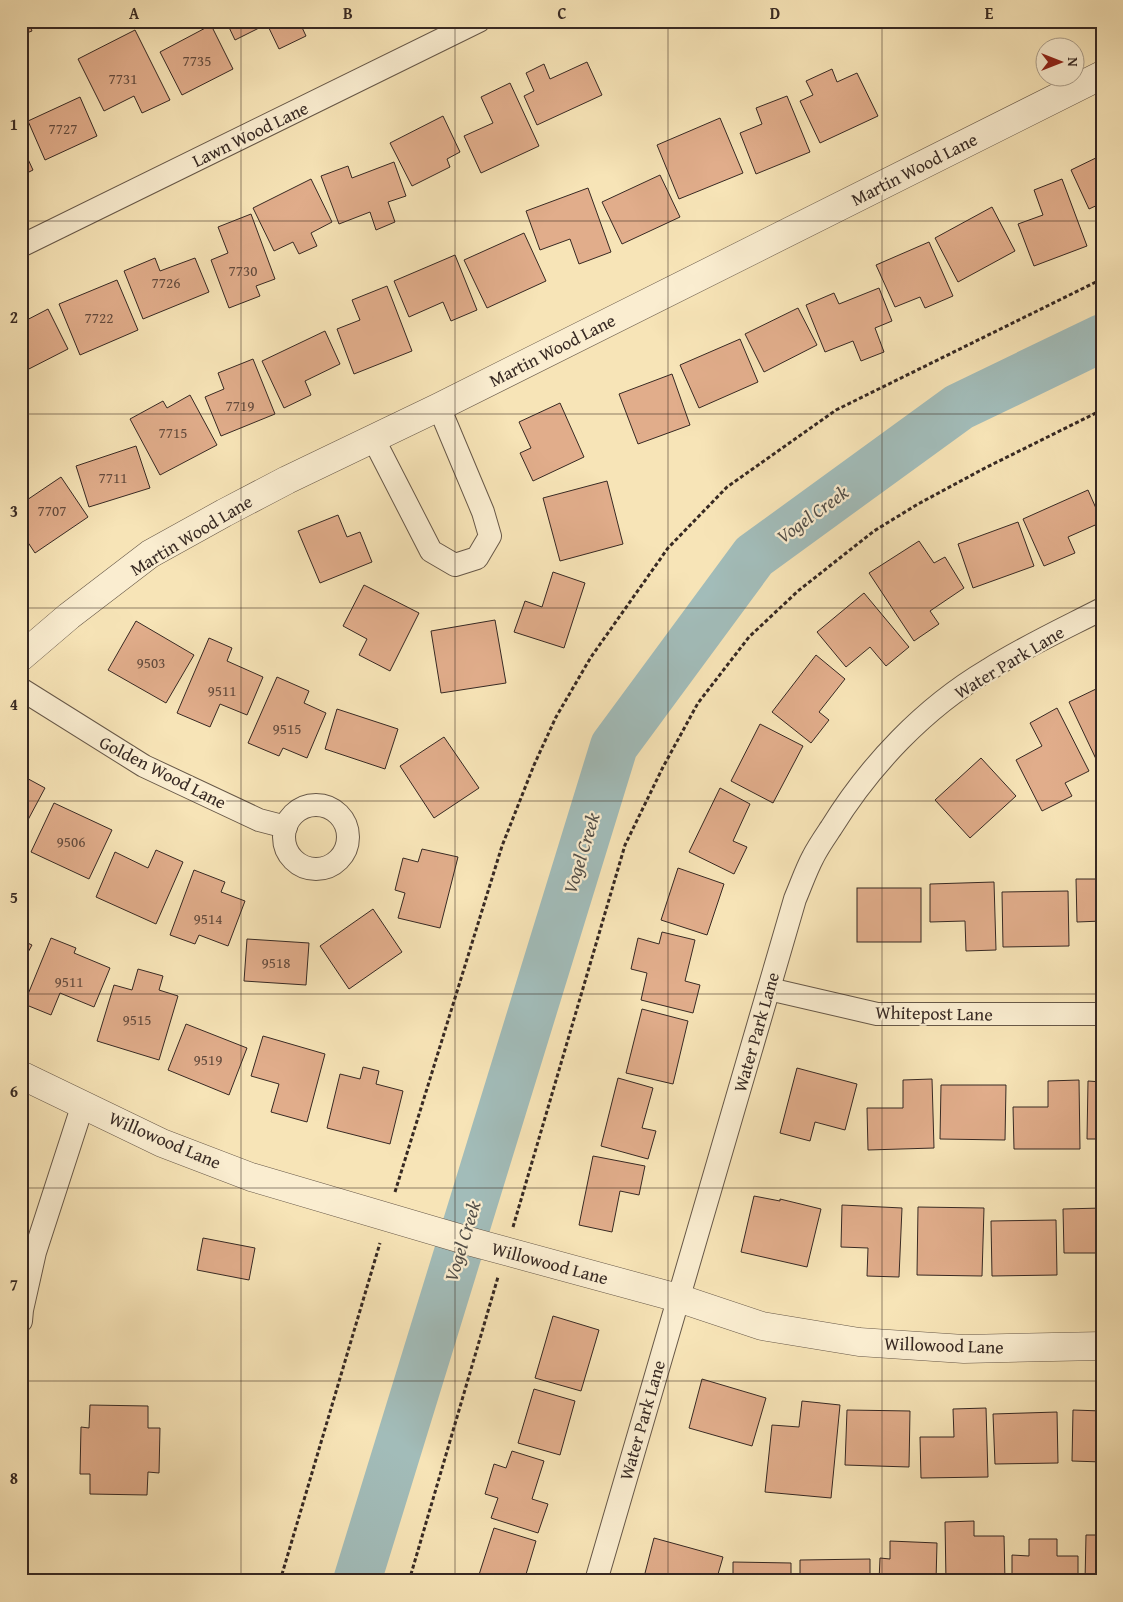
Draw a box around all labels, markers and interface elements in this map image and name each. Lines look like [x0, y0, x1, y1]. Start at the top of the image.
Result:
text: A [129, 1, 140, 25]
text: B [343, 1, 353, 25]
text: C [557, 1, 567, 25]
text: D [770, 1, 780, 25]
text: E [985, 1, 994, 25]
north arrow [1036, 38, 1086, 88]
house number: 7735 [183, 50, 211, 71]
text: N [1063, 57, 1083, 67]
house number: 7731 [109, 68, 137, 89]
street label: Lawn Wood Lane [187, 94, 313, 174]
text: 1 [10, 112, 18, 136]
house number: 7727 [49, 118, 77, 139]
street label: Martin Wood Lane [846, 126, 982, 212]
house number: 7730 [229, 260, 257, 281]
house number: 7726 [152, 272, 180, 293]
text: 2 [10, 305, 18, 329]
house number: 7722 [85, 307, 113, 328]
street label: Martin Wood Lane [484, 307, 620, 393]
house number: 7719 [226, 395, 254, 416]
house number: 7715 [159, 422, 187, 443]
house number: 7711 [99, 467, 127, 488]
water label: Vogel Creek [770, 478, 854, 550]
street label: Martin Wood Lane [125, 488, 257, 582]
text: 3 [10, 499, 18, 523]
house number: 7707 [38, 500, 66, 521]
street label: Water Park Lane [949, 619, 1069, 705]
house number: 9503 [137, 652, 165, 673]
house number: 9511 [208, 680, 236, 701]
text: 4 [10, 692, 18, 716]
house number: 9515 [273, 718, 301, 739]
street label: Golden Wood Lane [95, 728, 231, 816]
water label: Vogel Creek [555, 809, 607, 897]
house number: 9506 [57, 831, 85, 852]
text: 5 [10, 885, 18, 909]
house number: 9514 [194, 908, 222, 929]
house number: 9518 [262, 952, 290, 973]
street label: Water Park Lane [726, 969, 786, 1095]
house number: 9511 [55, 971, 83, 992]
street label: Whitepost Lane [875, 998, 993, 1028]
house number: 9515 [123, 1009, 151, 1030]
house number: 9519 [194, 1049, 222, 1070]
text: 6 [10, 1079, 18, 1103]
street label: Willowood Lane [105, 1104, 225, 1176]
water label: Vogel Creek [436, 1197, 488, 1285]
street label: Willowood Lane [489, 1234, 611, 1292]
text: 7 [10, 1272, 18, 1296]
street label: Willowood Lane [884, 1329, 1004, 1361]
street label: Water Park Lane [612, 1357, 672, 1483]
text: 8 [10, 1466, 18, 1490]

